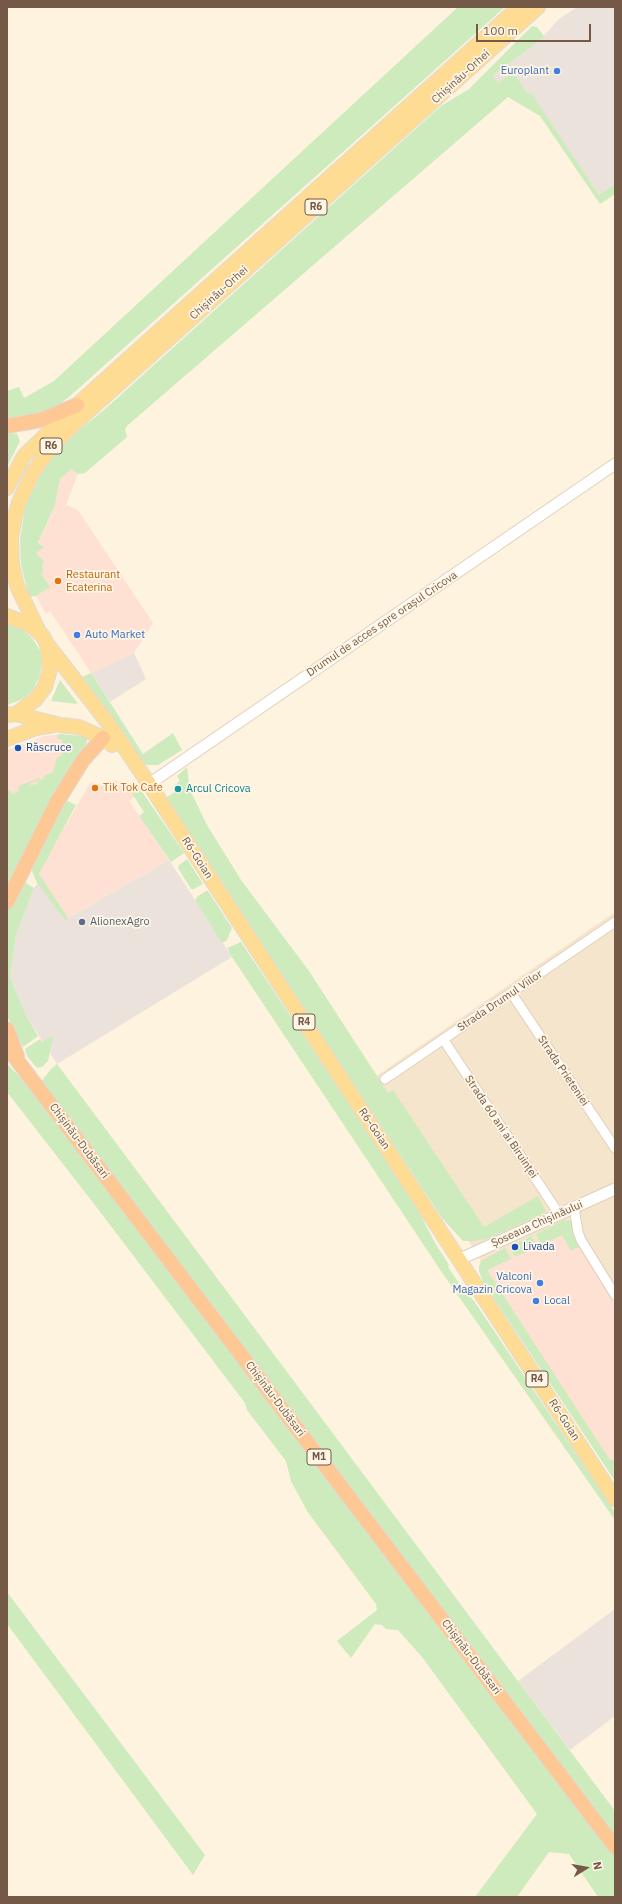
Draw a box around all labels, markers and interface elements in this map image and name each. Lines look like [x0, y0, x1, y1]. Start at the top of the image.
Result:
scale bar [478, 16, 593, 42]
text: 100 m [483, 23, 518, 38]
street label: Chișinău-Orhei [429, 47, 493, 107]
place label: Europlant [501, 64, 549, 78]
marker: Europlant [552, 66, 562, 76]
road number: R6 [305, 199, 327, 215]
street label: Chișinău-Orhei [187, 263, 251, 323]
road number: R6 [40, 438, 62, 454]
place label: Restaurant Ecaterina [66, 568, 120, 594]
street label: Drumul de acces spre orașul Cricova [304, 569, 460, 679]
marker: Restaurant Ecaterina [53, 576, 63, 586]
place label: Auto Market [85, 628, 145, 642]
marker: Auto Market [72, 630, 82, 640]
place label: Răscruce [26, 741, 71, 755]
marker: Răscruce [13, 743, 23, 753]
place label: Tik Tok Cafe [103, 781, 163, 795]
place label: Arcul Cricova [186, 782, 251, 796]
marker: Tik Tok Cafe [90, 783, 100, 793]
marker: Arcul Cricova [173, 784, 183, 794]
street label: R6-Goian [179, 835, 215, 881]
place label: AlionexAgro [90, 915, 150, 929]
marker: AlionexAgro [77, 917, 87, 927]
street label: Strada Drumul Viilor [455, 968, 545, 1034]
road number: R4 [293, 1014, 315, 1030]
street label: Strada Prieteniei [535, 1033, 591, 1109]
street label: Strada 60 ani ai Biruinței [462, 1073, 540, 1181]
street label: Chișinău-Dubăsari [46, 1101, 112, 1181]
street label: R6-Goian [355, 1106, 393, 1152]
street label: Șoseaua Chișinăului [489, 1198, 585, 1250]
place label: Livada [523, 1240, 555, 1254]
marker: Livada [510, 1242, 520, 1252]
place label: Valconi Magazin Cricova [453, 1270, 532, 1296]
marker: Valconi Magazin Cricova [535, 1278, 545, 1288]
place label: Local [544, 1294, 570, 1308]
marker: Local [531, 1296, 541, 1306]
street label: Chișinău-Dubăsari [242, 1359, 308, 1439]
road number: R4 [526, 1371, 548, 1387]
street label: R6-Goian [546, 1397, 582, 1443]
road number: M1 [307, 1449, 331, 1465]
street label: Chișinău-Dubăsari [438, 1617, 504, 1697]
north arrow [566, 1848, 606, 1888]
text: N [590, 1860, 605, 1871]

